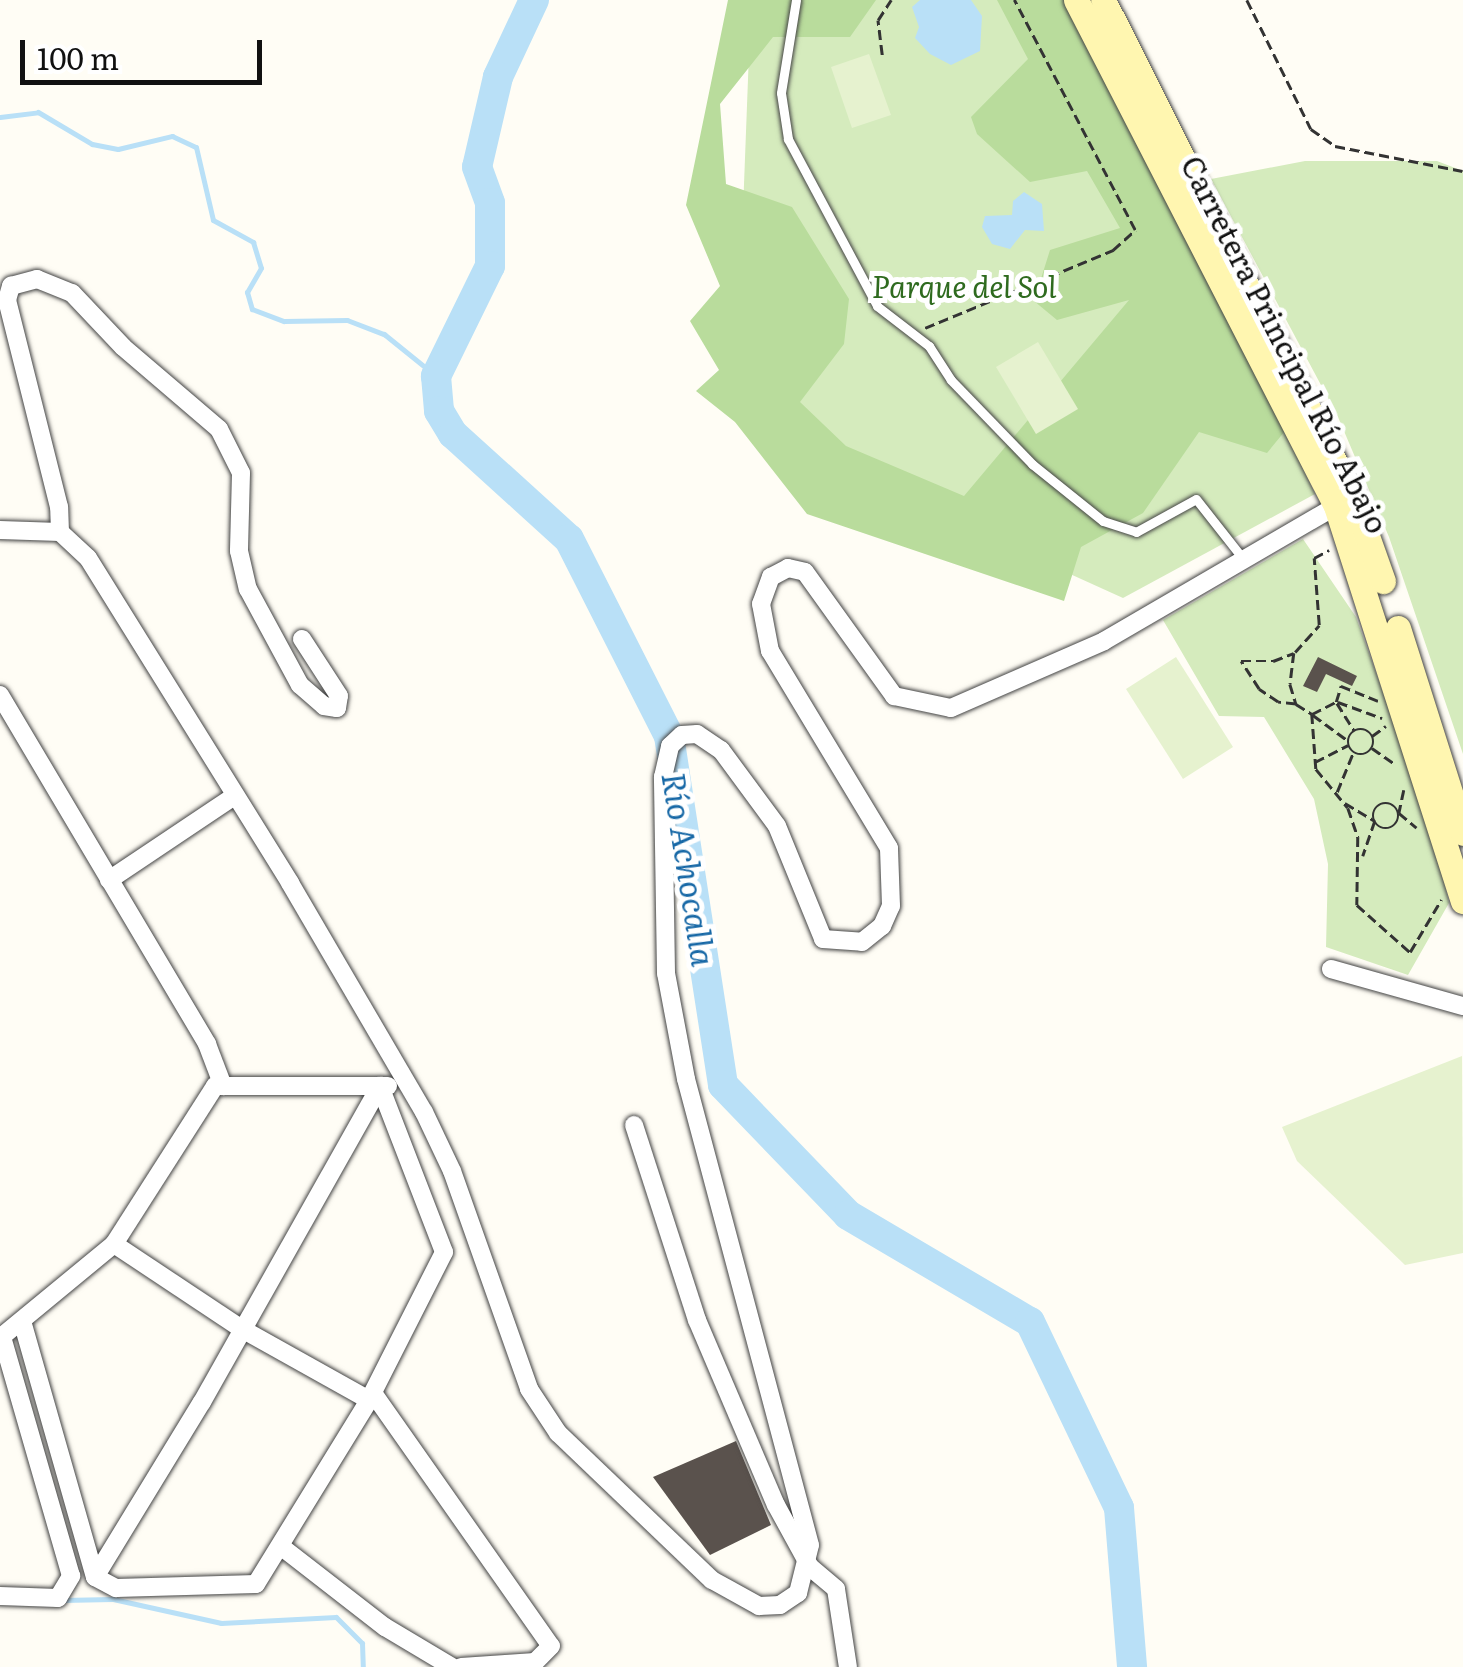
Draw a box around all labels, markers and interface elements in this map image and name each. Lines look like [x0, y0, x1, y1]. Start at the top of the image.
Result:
scale bar [25, 20, 268, 82]
text: 100 m [37, 35, 119, 79]
street label: Carretera Principal Río Abajo [1175, 149, 1397, 539]
park label: Parque del Sol [872, 267, 1056, 303]
water label: Río Achocalla [656, 769, 724, 969]

